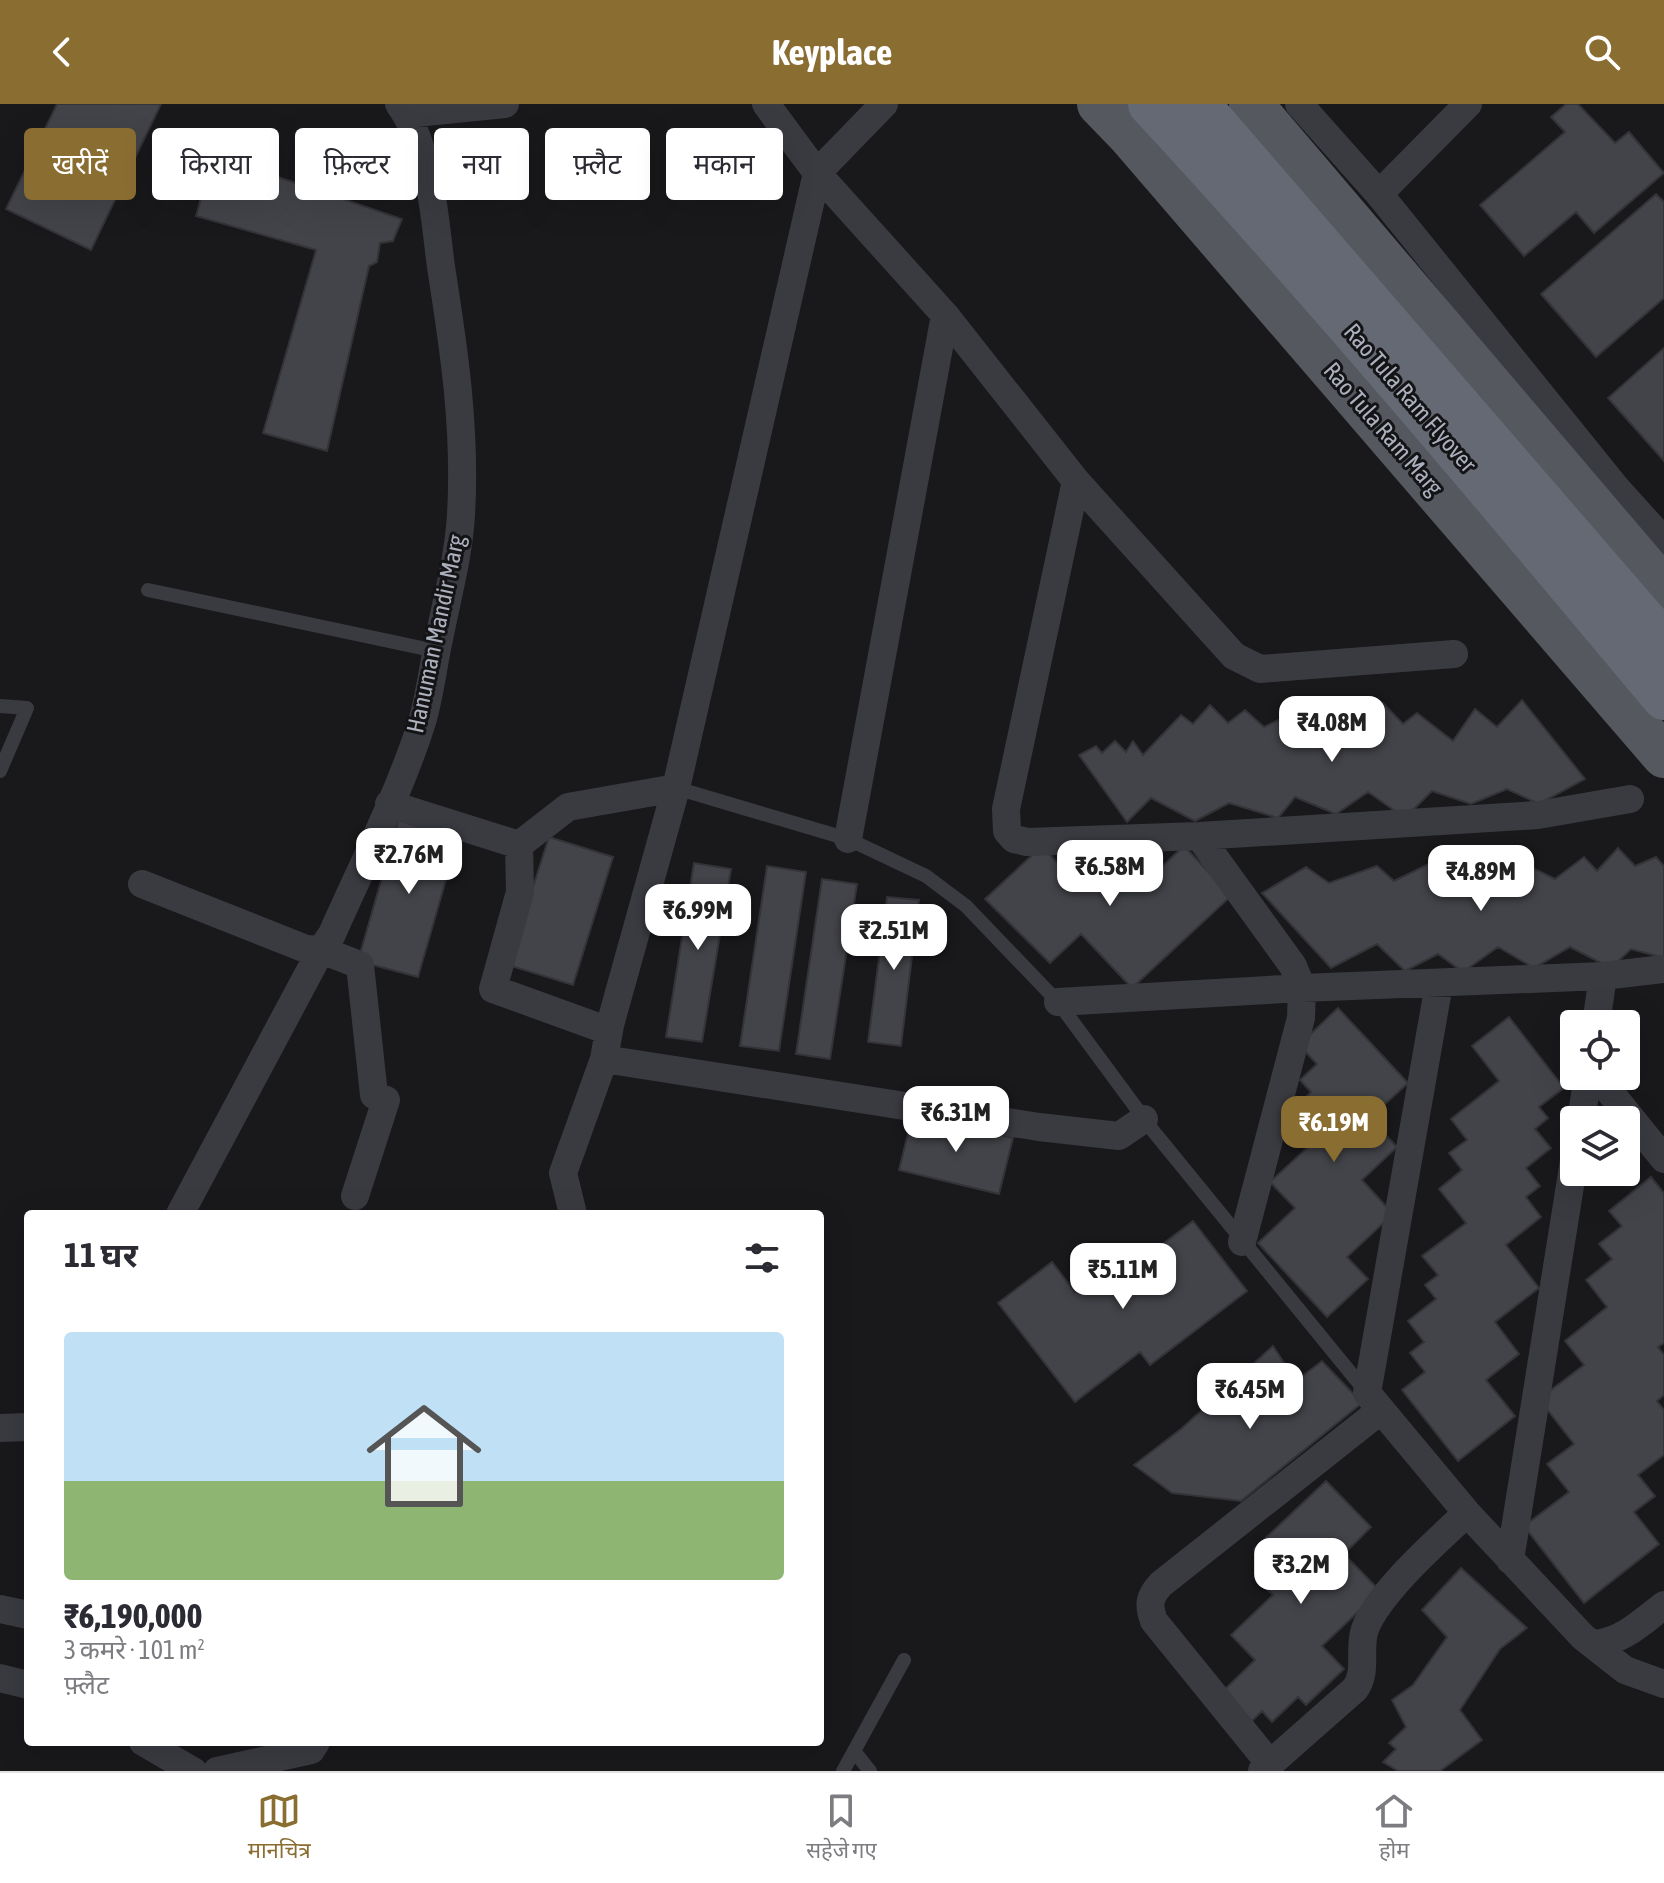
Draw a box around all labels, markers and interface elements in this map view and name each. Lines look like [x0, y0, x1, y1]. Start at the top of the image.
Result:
icon: back [40, 30, 84, 74]
icon: search [1580, 30, 1624, 74]
text: Keyplace [772, 31, 892, 73]
chip: खरीदें [24, 128, 136, 200]
chip: किराया [152, 128, 279, 200]
chip: फ़िल्टर [295, 128, 418, 200]
chip: नया [434, 128, 529, 200]
chip: फ़्लैट [545, 128, 650, 200]
chip: मकान [666, 128, 783, 200]
street label: Rao Tula Ram Flyover [1339, 318, 1483, 478]
street label: Rao Tula Ram Marg [1318, 357, 1449, 501]
street label: Hanuman Mandir Marg [401, 532, 470, 735]
pin: ₹4.08M [1267, 696, 1397, 764]
text: ₹4.08M [1297, 707, 1367, 737]
pin: ₹2.76M [344, 828, 474, 896]
text: ₹2.76M [374, 839, 444, 869]
pin: ₹6.58M [1045, 840, 1175, 908]
pin: ₹4.89M [1416, 845, 1546, 913]
text: ₹6.58M [1075, 851, 1145, 881]
text: ₹4.89M [1446, 856, 1516, 886]
pin: ₹6.99M [633, 884, 763, 952]
text: ₹6.99M [663, 895, 733, 925]
pin: ₹2.51M [829, 904, 959, 972]
text: ₹2.51M [859, 915, 929, 945]
map controls [1560, 1010, 1640, 1186]
button: locate [1560, 1010, 1640, 1090]
pin: ₹6.31M [891, 1086, 1021, 1154]
pin: ₹6.19M [1269, 1096, 1399, 1164]
text: ₹6.31M [921, 1097, 991, 1127]
button: layers [1560, 1106, 1640, 1186]
text: ₹6.19M [1299, 1107, 1369, 1137]
text: 11 घर [64, 1235, 138, 1274]
icon: filters [740, 1236, 784, 1280]
pin: ₹5.11M [1058, 1243, 1188, 1311]
text: ₹5.11M [1088, 1254, 1158, 1284]
pin: ₹6.45M [1185, 1363, 1315, 1431]
text: ₹6.45M [1215, 1374, 1285, 1404]
icon: home [352, 1384, 496, 1528]
pin: ₹3.2M [1245, 1538, 1357, 1606]
text: ₹3.2M [1272, 1549, 1330, 1579]
text: ₹6,190,000 [64, 1596, 203, 1635]
text: 3 कमरे · 101 m² [64, 1635, 205, 1665]
text: फ़्लैट [64, 1670, 109, 1700]
tab: मानचित्र [248, 1789, 311, 1867]
tab: सहेजे गए [806, 1789, 877, 1867]
tab: होम [1372, 1789, 1416, 1867]

